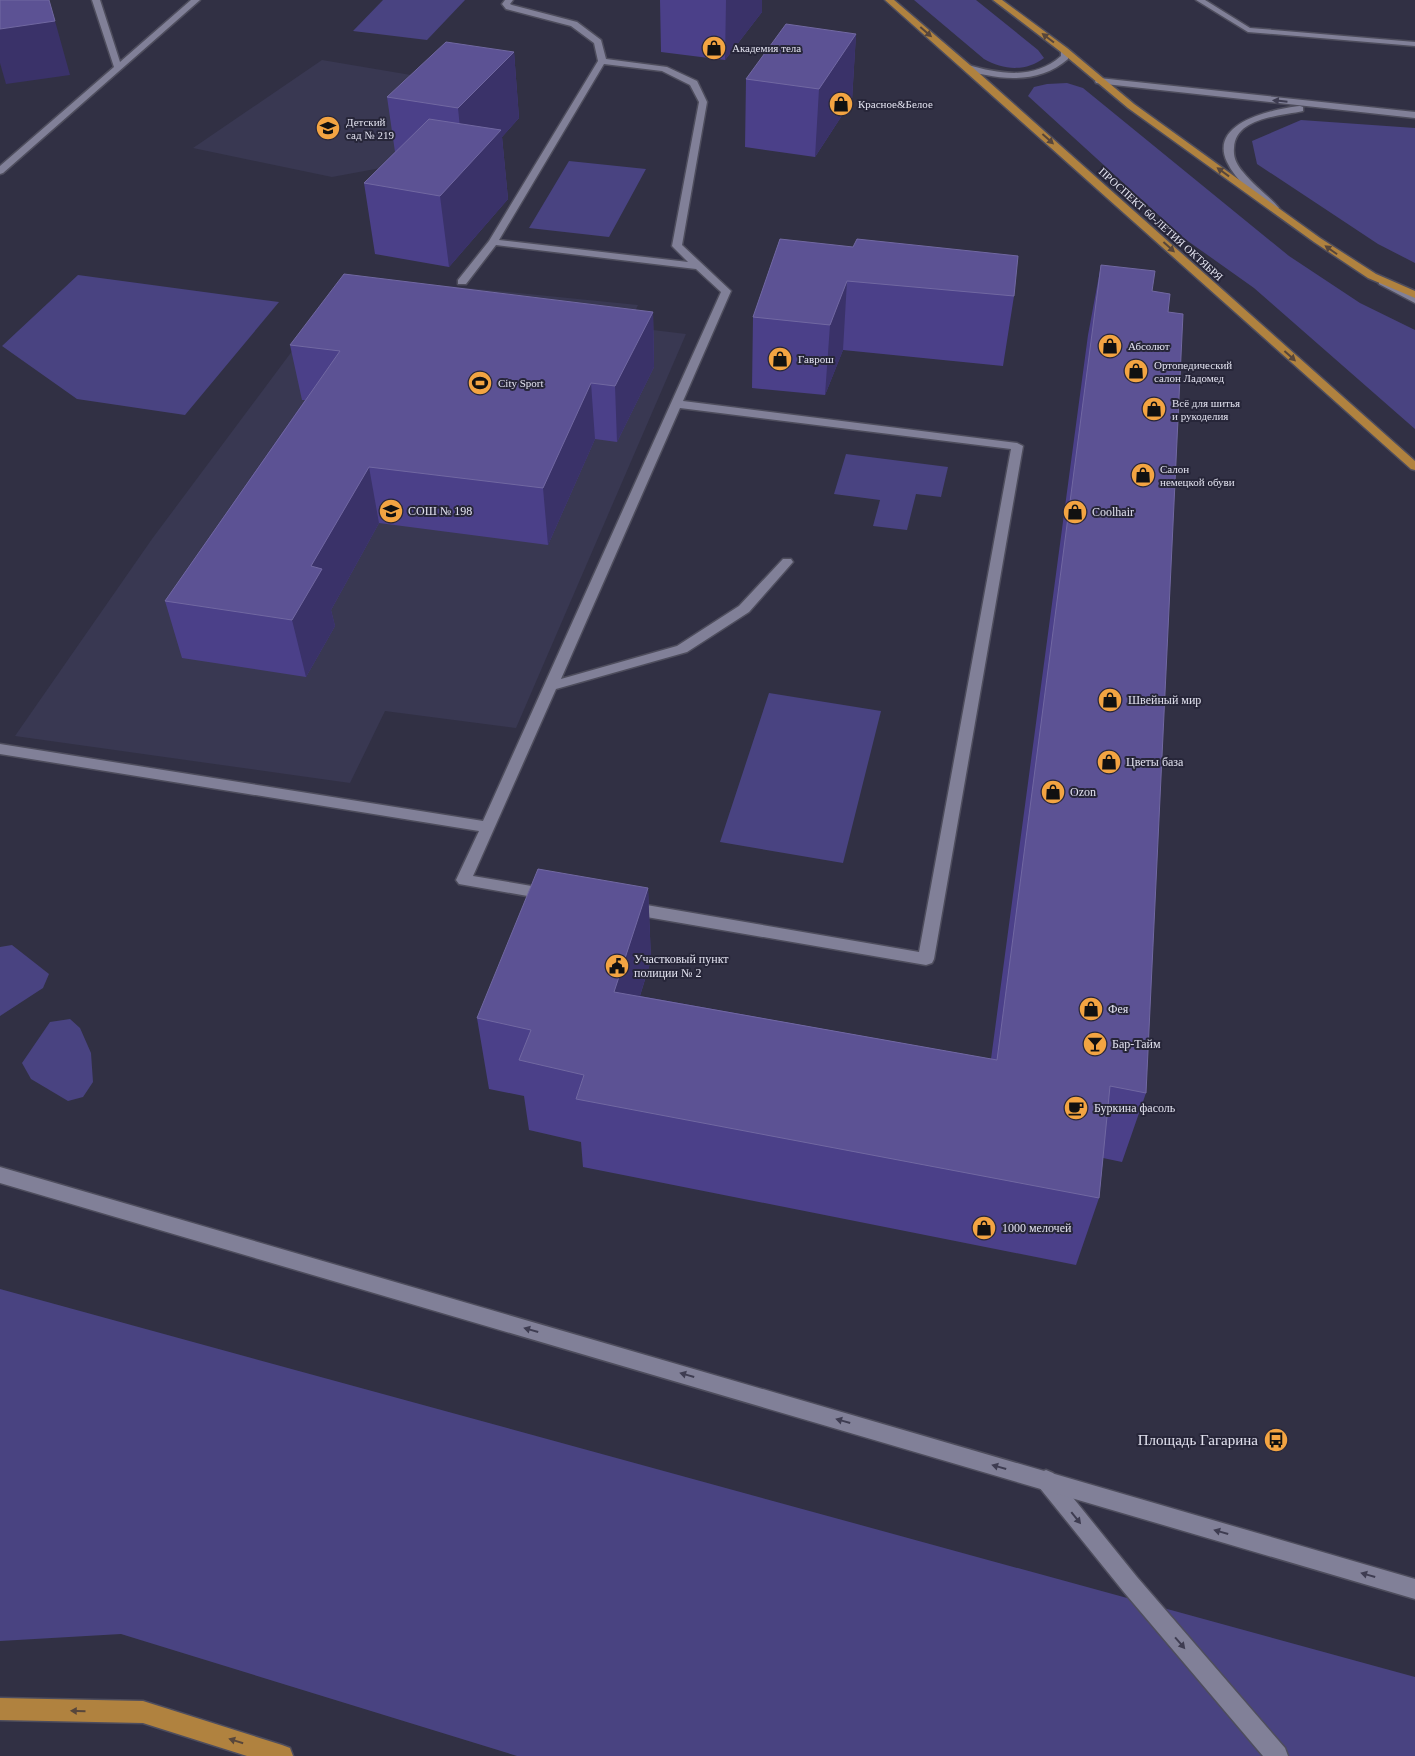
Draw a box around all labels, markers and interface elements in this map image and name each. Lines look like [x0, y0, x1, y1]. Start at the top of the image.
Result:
one-way arrow [919, 26, 932, 37]
one-way arrow [1042, 33, 1055, 44]
shop icon: Академия тела [701, 35, 727, 61]
place label: Академия тела [732, 42, 801, 54]
shop icon: Красное&Белое [828, 91, 854, 117]
one-way arrow [1272, 97, 1288, 105]
place label: Красное&Белое [858, 98, 933, 110]
school or university icon: Детский сад № 219 [315, 115, 341, 141]
place label: Детский сад № 219 [346, 116, 394, 141]
one-way arrow [1041, 133, 1053, 145]
street label: ПРОСПЕКТ 60-ЛЕТИЯ ОКТЯБРЯ [1097, 165, 1226, 283]
one-way arrow [1216, 167, 1230, 177]
one-way arrow [1162, 242, 1175, 253]
one-way arrow [1324, 245, 1338, 255]
shop icon: Абсолют [1097, 333, 1123, 359]
place label: Абсолют [1128, 340, 1170, 352]
shop icon: Гаврош [767, 346, 793, 372]
one-way arrow [1283, 350, 1295, 362]
place label: Гаврош [798, 353, 834, 365]
shop icon: Ортопедический салон Ладомед [1123, 358, 1149, 384]
place label: Ортопедический салон Ладомед [1154, 359, 1232, 384]
sports icon: City Sport [467, 370, 493, 396]
place label: City Sport [498, 377, 544, 389]
shop icon: Всё для шитья и рукоделия [1141, 396, 1167, 422]
place label: Всё для шитья и рукоделия [1172, 397, 1240, 422]
shop icon: Салон немецкой обуви [1130, 462, 1156, 488]
place label: Салон немецкой обуви [1160, 463, 1235, 488]
school or university icon: СОШ № 198 [378, 498, 404, 524]
shop icon: Coolhair [1062, 499, 1088, 525]
place label: СОШ № 198 [408, 504, 472, 518]
place label: Coolhair [1092, 505, 1134, 519]
shop icon: Швейный мир [1097, 687, 1123, 713]
place label: Швейный мир [1128, 693, 1201, 707]
shop icon: Цветы база [1096, 749, 1122, 775]
place label: Цветы база [1126, 755, 1184, 769]
shop icon: Ozon [1040, 779, 1066, 805]
place label: Ozon [1070, 785, 1096, 799]
place label: Участковый пункт полиции № 2 [634, 952, 729, 980]
public building icon: Участковый пункт полиции № 2 [604, 953, 630, 979]
shop icon: Фея [1078, 996, 1104, 1022]
place label: Фея [1108, 1002, 1129, 1016]
bar icon: Бар-Тайм [1082, 1031, 1108, 1057]
place label: Бар-Тайм [1112, 1037, 1161, 1051]
cafe icon: Буркина фасоль [1063, 1095, 1089, 1121]
place label: Буркина фасоль [1094, 1101, 1176, 1115]
shop icon: 1000 мелочей [971, 1215, 997, 1241]
place label: 1000 мелочей [1002, 1221, 1072, 1235]
one-way arrow [523, 1325, 538, 1333]
one-way arrow [679, 1371, 694, 1379]
one-way arrow [835, 1417, 850, 1425]
bus stop icon: Площадь Гагарина [1263, 1427, 1289, 1453]
place label: Площадь Гагарина [1138, 1432, 1258, 1448]
one-way arrow [991, 1462, 1006, 1470]
one-way arrow [1071, 1511, 1082, 1524]
one-way arrow [1213, 1527, 1228, 1535]
one-way arrow [1361, 1571, 1376, 1579]
one-way arrow [1175, 1636, 1186, 1649]
one-way arrow [69, 1707, 85, 1715]
one-way arrow [228, 1737, 243, 1745]

